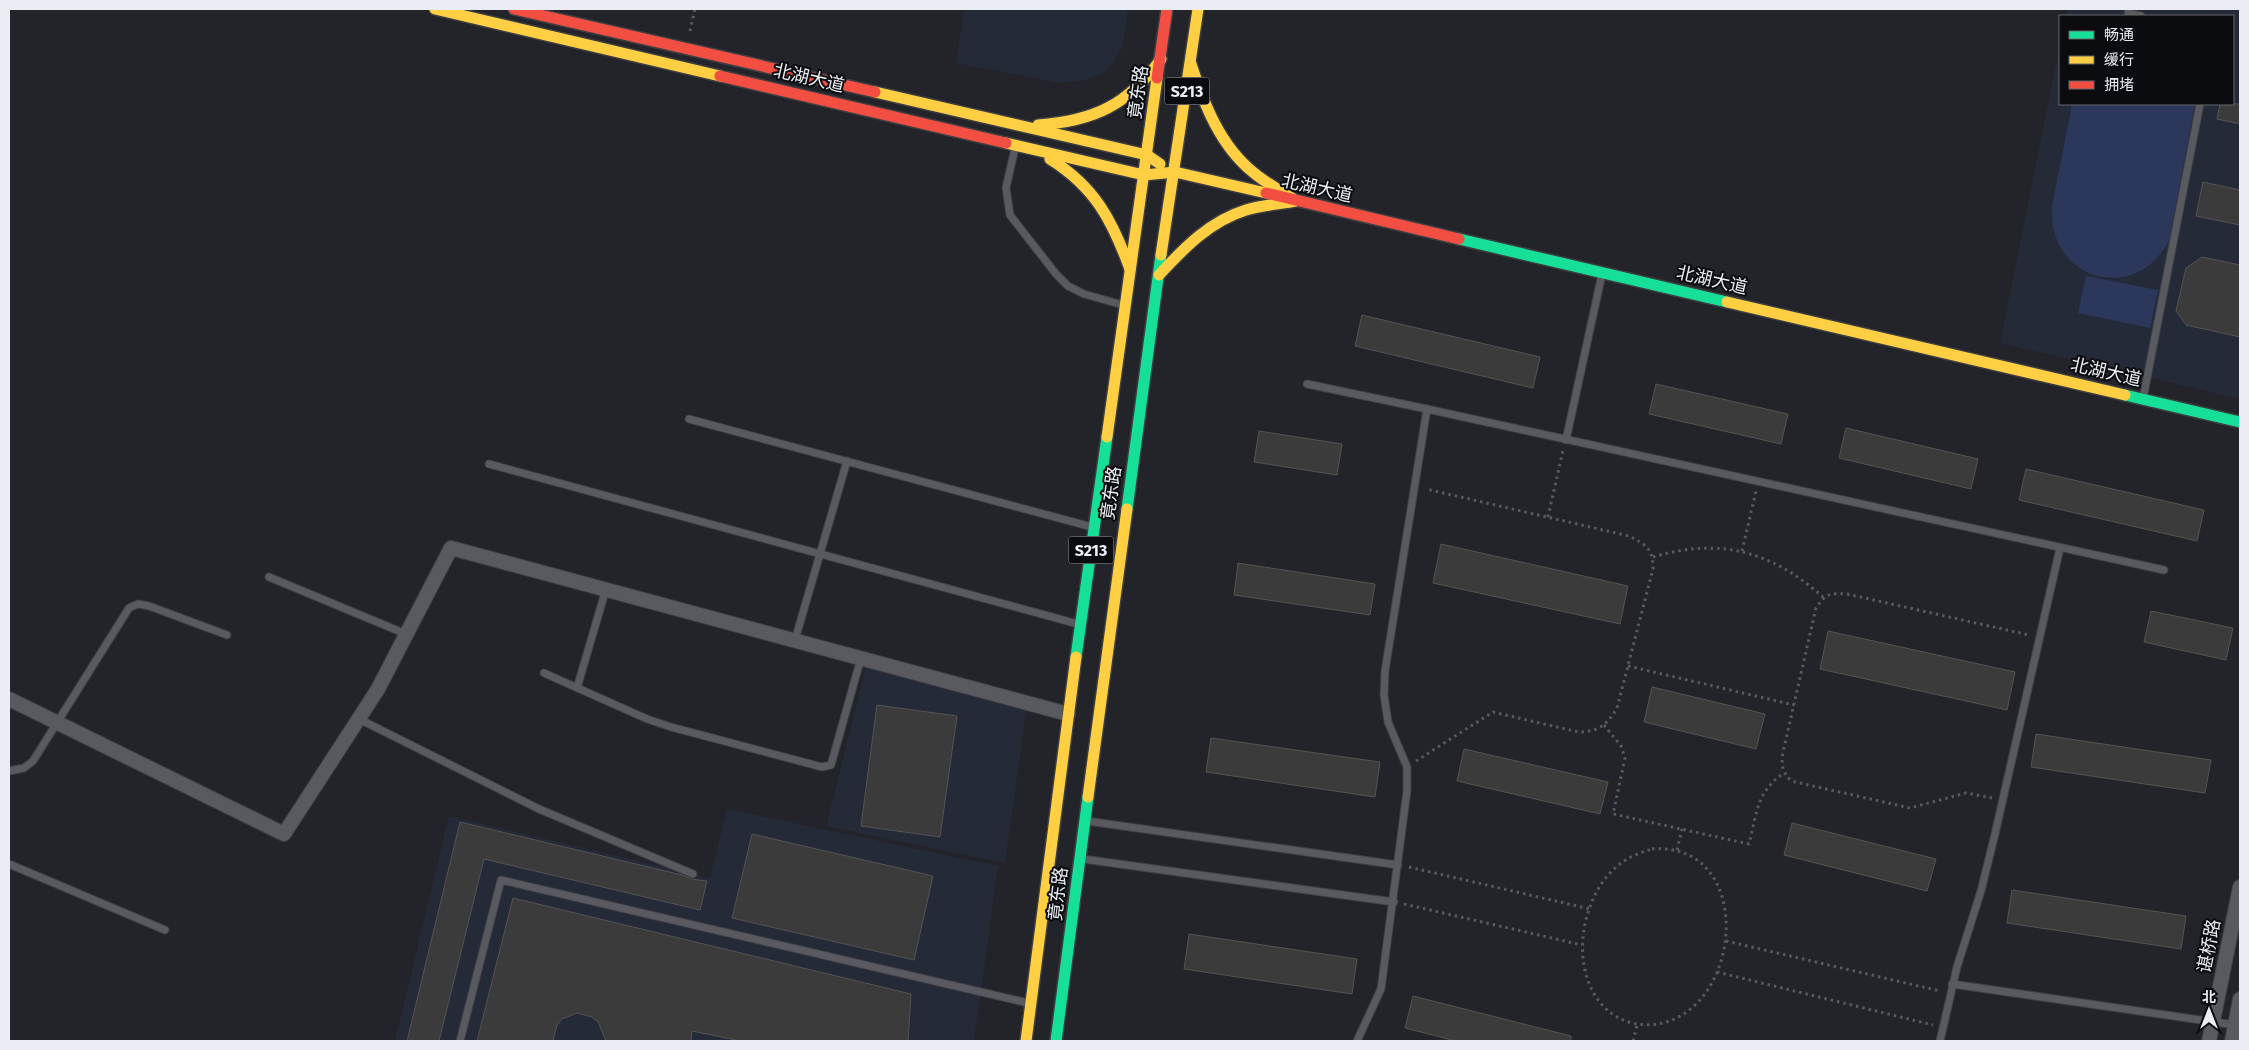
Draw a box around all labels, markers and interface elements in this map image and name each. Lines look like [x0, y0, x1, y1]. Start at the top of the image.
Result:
legend [2059, 15, 2234, 105]
text: 畅通 [2104, 26, 2134, 44]
text: 缓行 [2104, 51, 2134, 69]
street label: 北湖大道 [771, 59, 847, 97]
street label: 竟东路 [1123, 64, 1153, 120]
text: 拥堵 [2104, 76, 2134, 94]
road number: S213 [1164, 78, 1210, 104]
street label: 北湖大道 [1279, 169, 1355, 207]
street label: 北湖大道 [1674, 261, 1750, 299]
street label: 北湖大道 [2068, 353, 2144, 391]
street label: 竟东路 [1096, 465, 1126, 521]
road number: S213 [1068, 536, 1114, 564]
street label: 竟东路 [1044, 866, 1072, 922]
street label: 谌桥路 [2193, 917, 2225, 975]
north arrow [2184, 985, 2234, 1035]
text: 北 [2202, 989, 2216, 1006]

